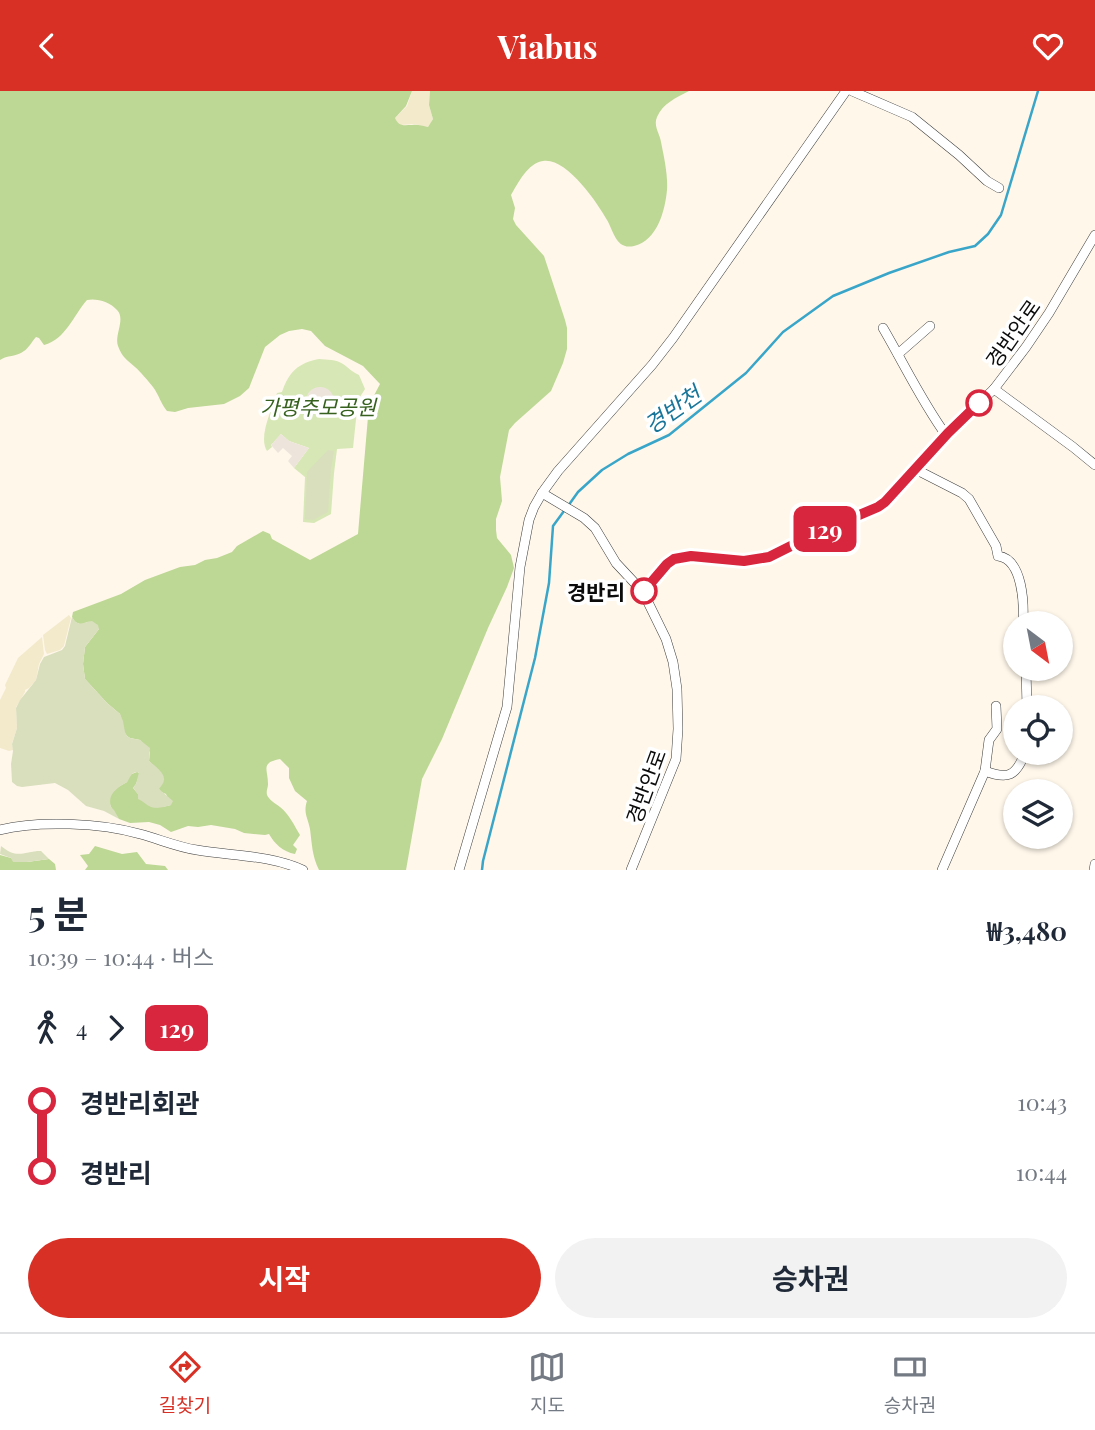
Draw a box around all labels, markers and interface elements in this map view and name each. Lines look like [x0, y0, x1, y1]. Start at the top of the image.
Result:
text: Viabus [497, 24, 598, 67]
icon: back [28, 27, 66, 65]
icon: heart [1029, 27, 1067, 65]
street label: 경반안로 [978, 293, 1046, 373]
water label: 경반천 [637, 376, 709, 440]
unlabelled marker [966, 390, 992, 416]
park label: 가평추모공원 [260, 392, 378, 420]
line badge: 129 [785, 506, 865, 552]
text: 129 [807, 513, 843, 545]
place label: 경반리 [567, 577, 625, 605]
marker: 경반리 [631, 578, 657, 604]
north arrow [1003, 611, 1073, 681]
map controls [1003, 611, 1073, 849]
button: locate [1003, 695, 1073, 765]
street label: 경반안로 [619, 745, 671, 827]
button: layers [1003, 779, 1073, 849]
text: 5 분 [28, 887, 89, 938]
text: ₩3,480 [987, 913, 1067, 948]
text: 10:39 – 10:44 · 버스 [28, 941, 214, 972]
icon: walk [28, 1009, 66, 1047]
icon: forward [97, 1009, 135, 1047]
text: 4 [76, 1012, 87, 1043]
text: 129 [159, 1012, 194, 1044]
text: 경반리회관 [80, 1085, 200, 1120]
text: 10:43 [1017, 1086, 1067, 1117]
text: 경반리 [80, 1155, 152, 1190]
text: 10:44 [1016, 1156, 1067, 1187]
button: 시작 [28, 1238, 541, 1318]
button: 승차권 [555, 1238, 1067, 1318]
tab: 길찾기 [159, 1348, 211, 1417]
tab: 지도 [528, 1348, 566, 1417]
tab: 승차권 [884, 1348, 936, 1417]

